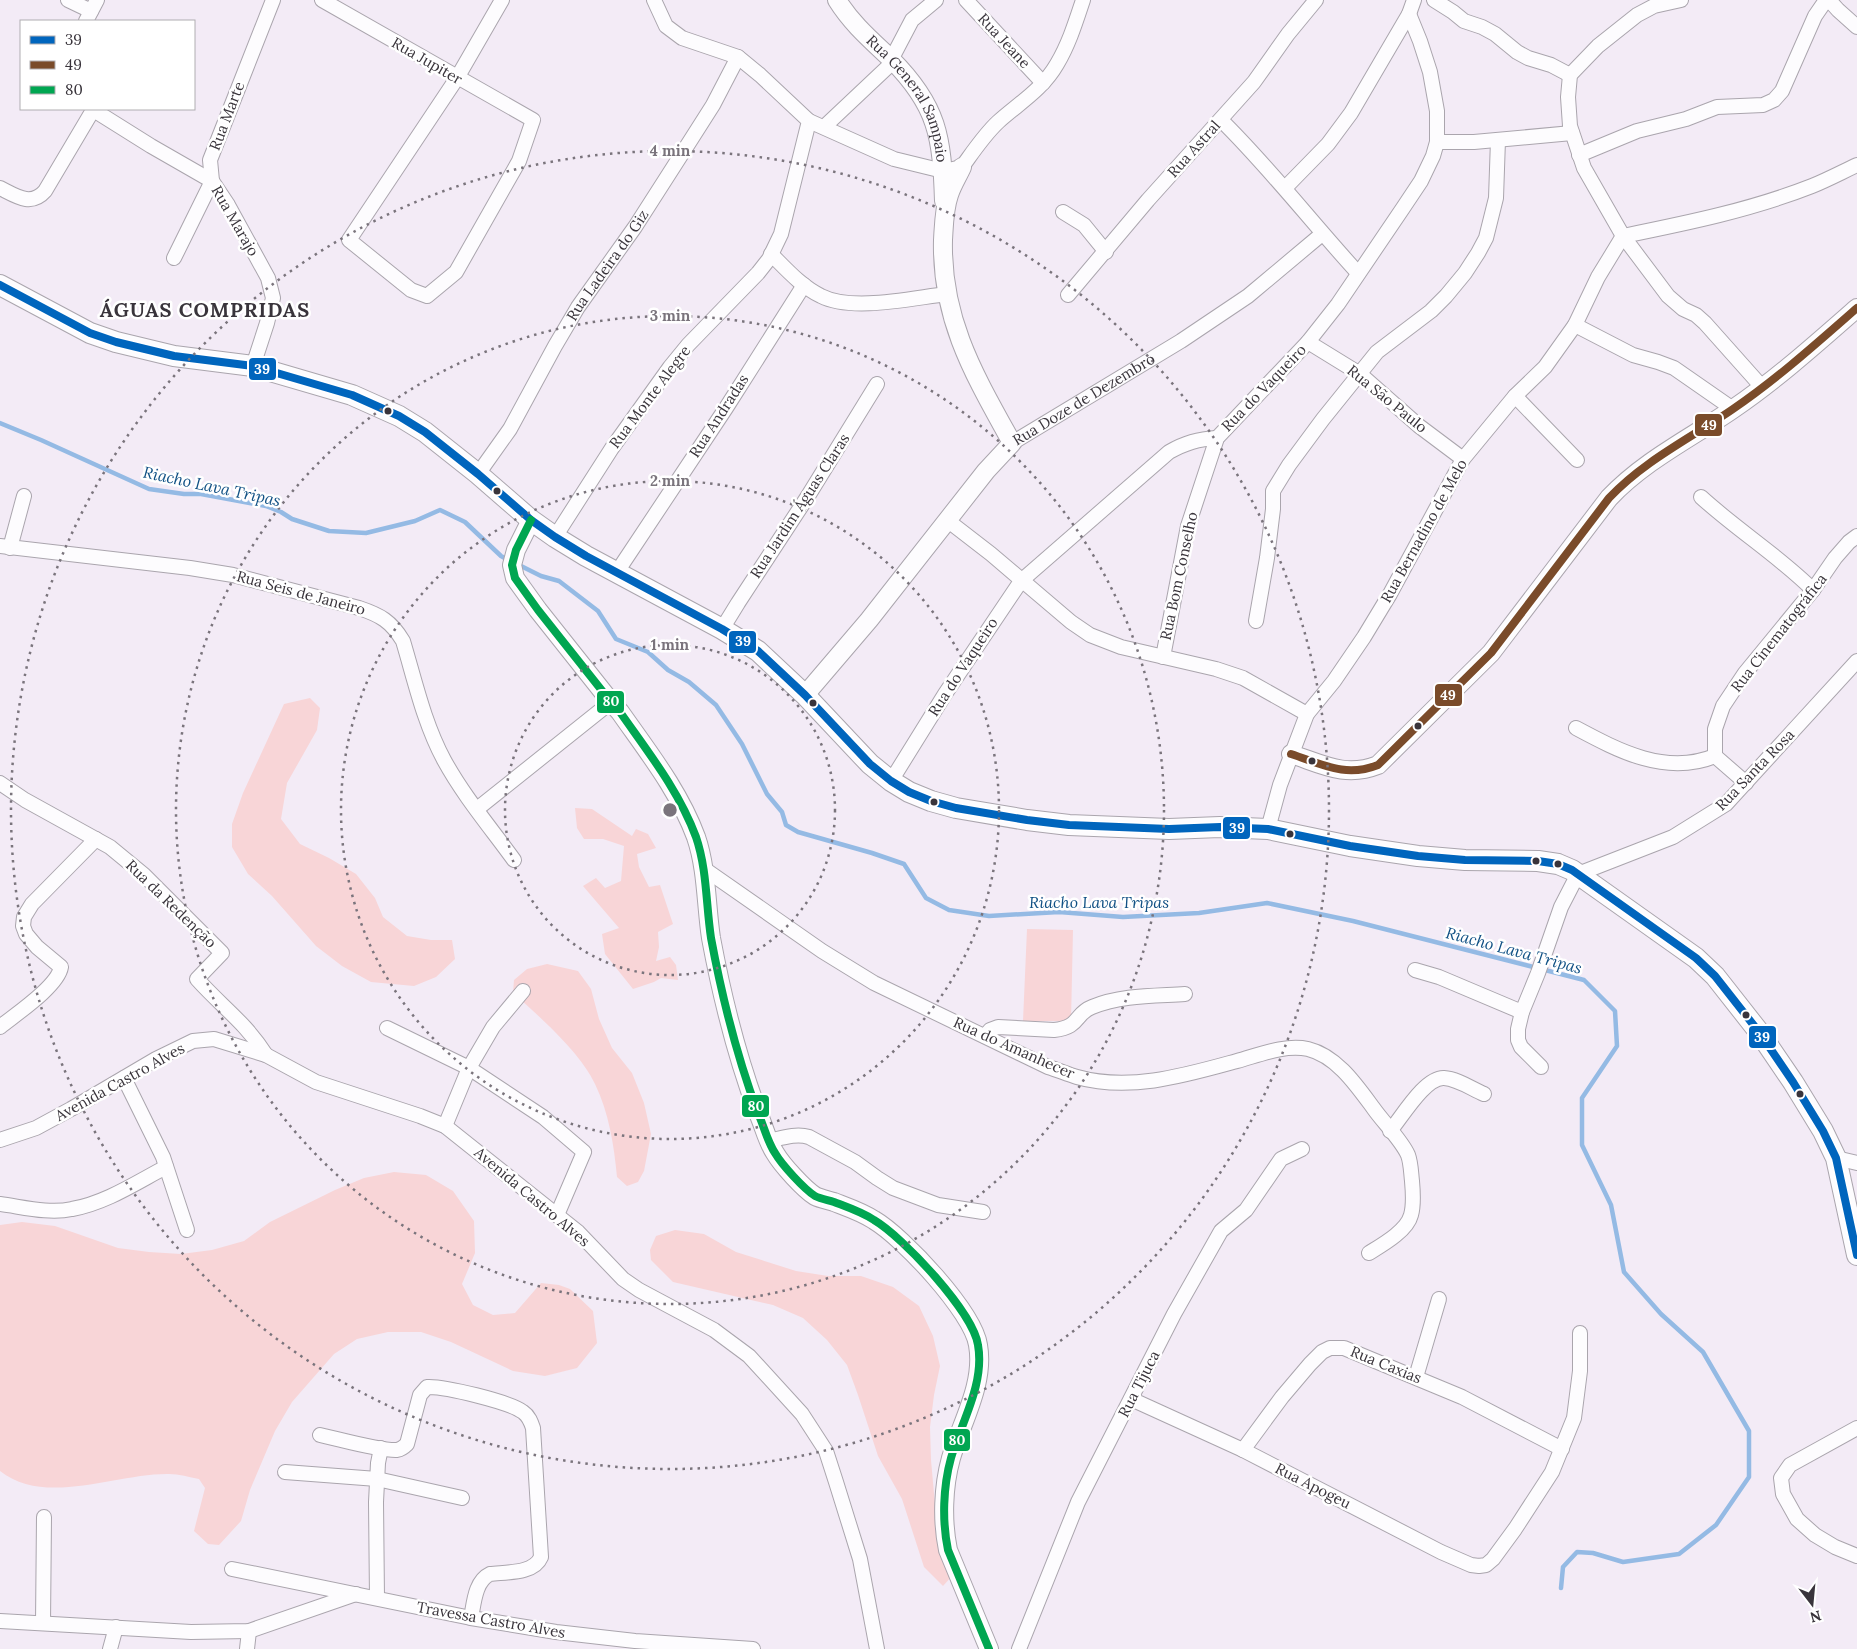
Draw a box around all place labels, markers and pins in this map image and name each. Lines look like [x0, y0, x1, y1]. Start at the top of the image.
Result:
unlabelled marker [383, 406, 393, 416]
unlabelled marker [492, 486, 502, 496]
unlabelled marker [808, 698, 818, 708]
unlabelled marker [1413, 721, 1423, 731]
unlabelled marker [1307, 756, 1317, 766]
unlabelled marker [929, 797, 939, 807]
centre of rings [661, 801, 679, 819]
unlabelled marker [1285, 829, 1295, 839]
unlabelled marker [1531, 856, 1541, 866]
unlabelled marker [1553, 859, 1563, 869]
unlabelled marker [1741, 1010, 1751, 1020]
unlabelled marker [1795, 1089, 1805, 1099]

